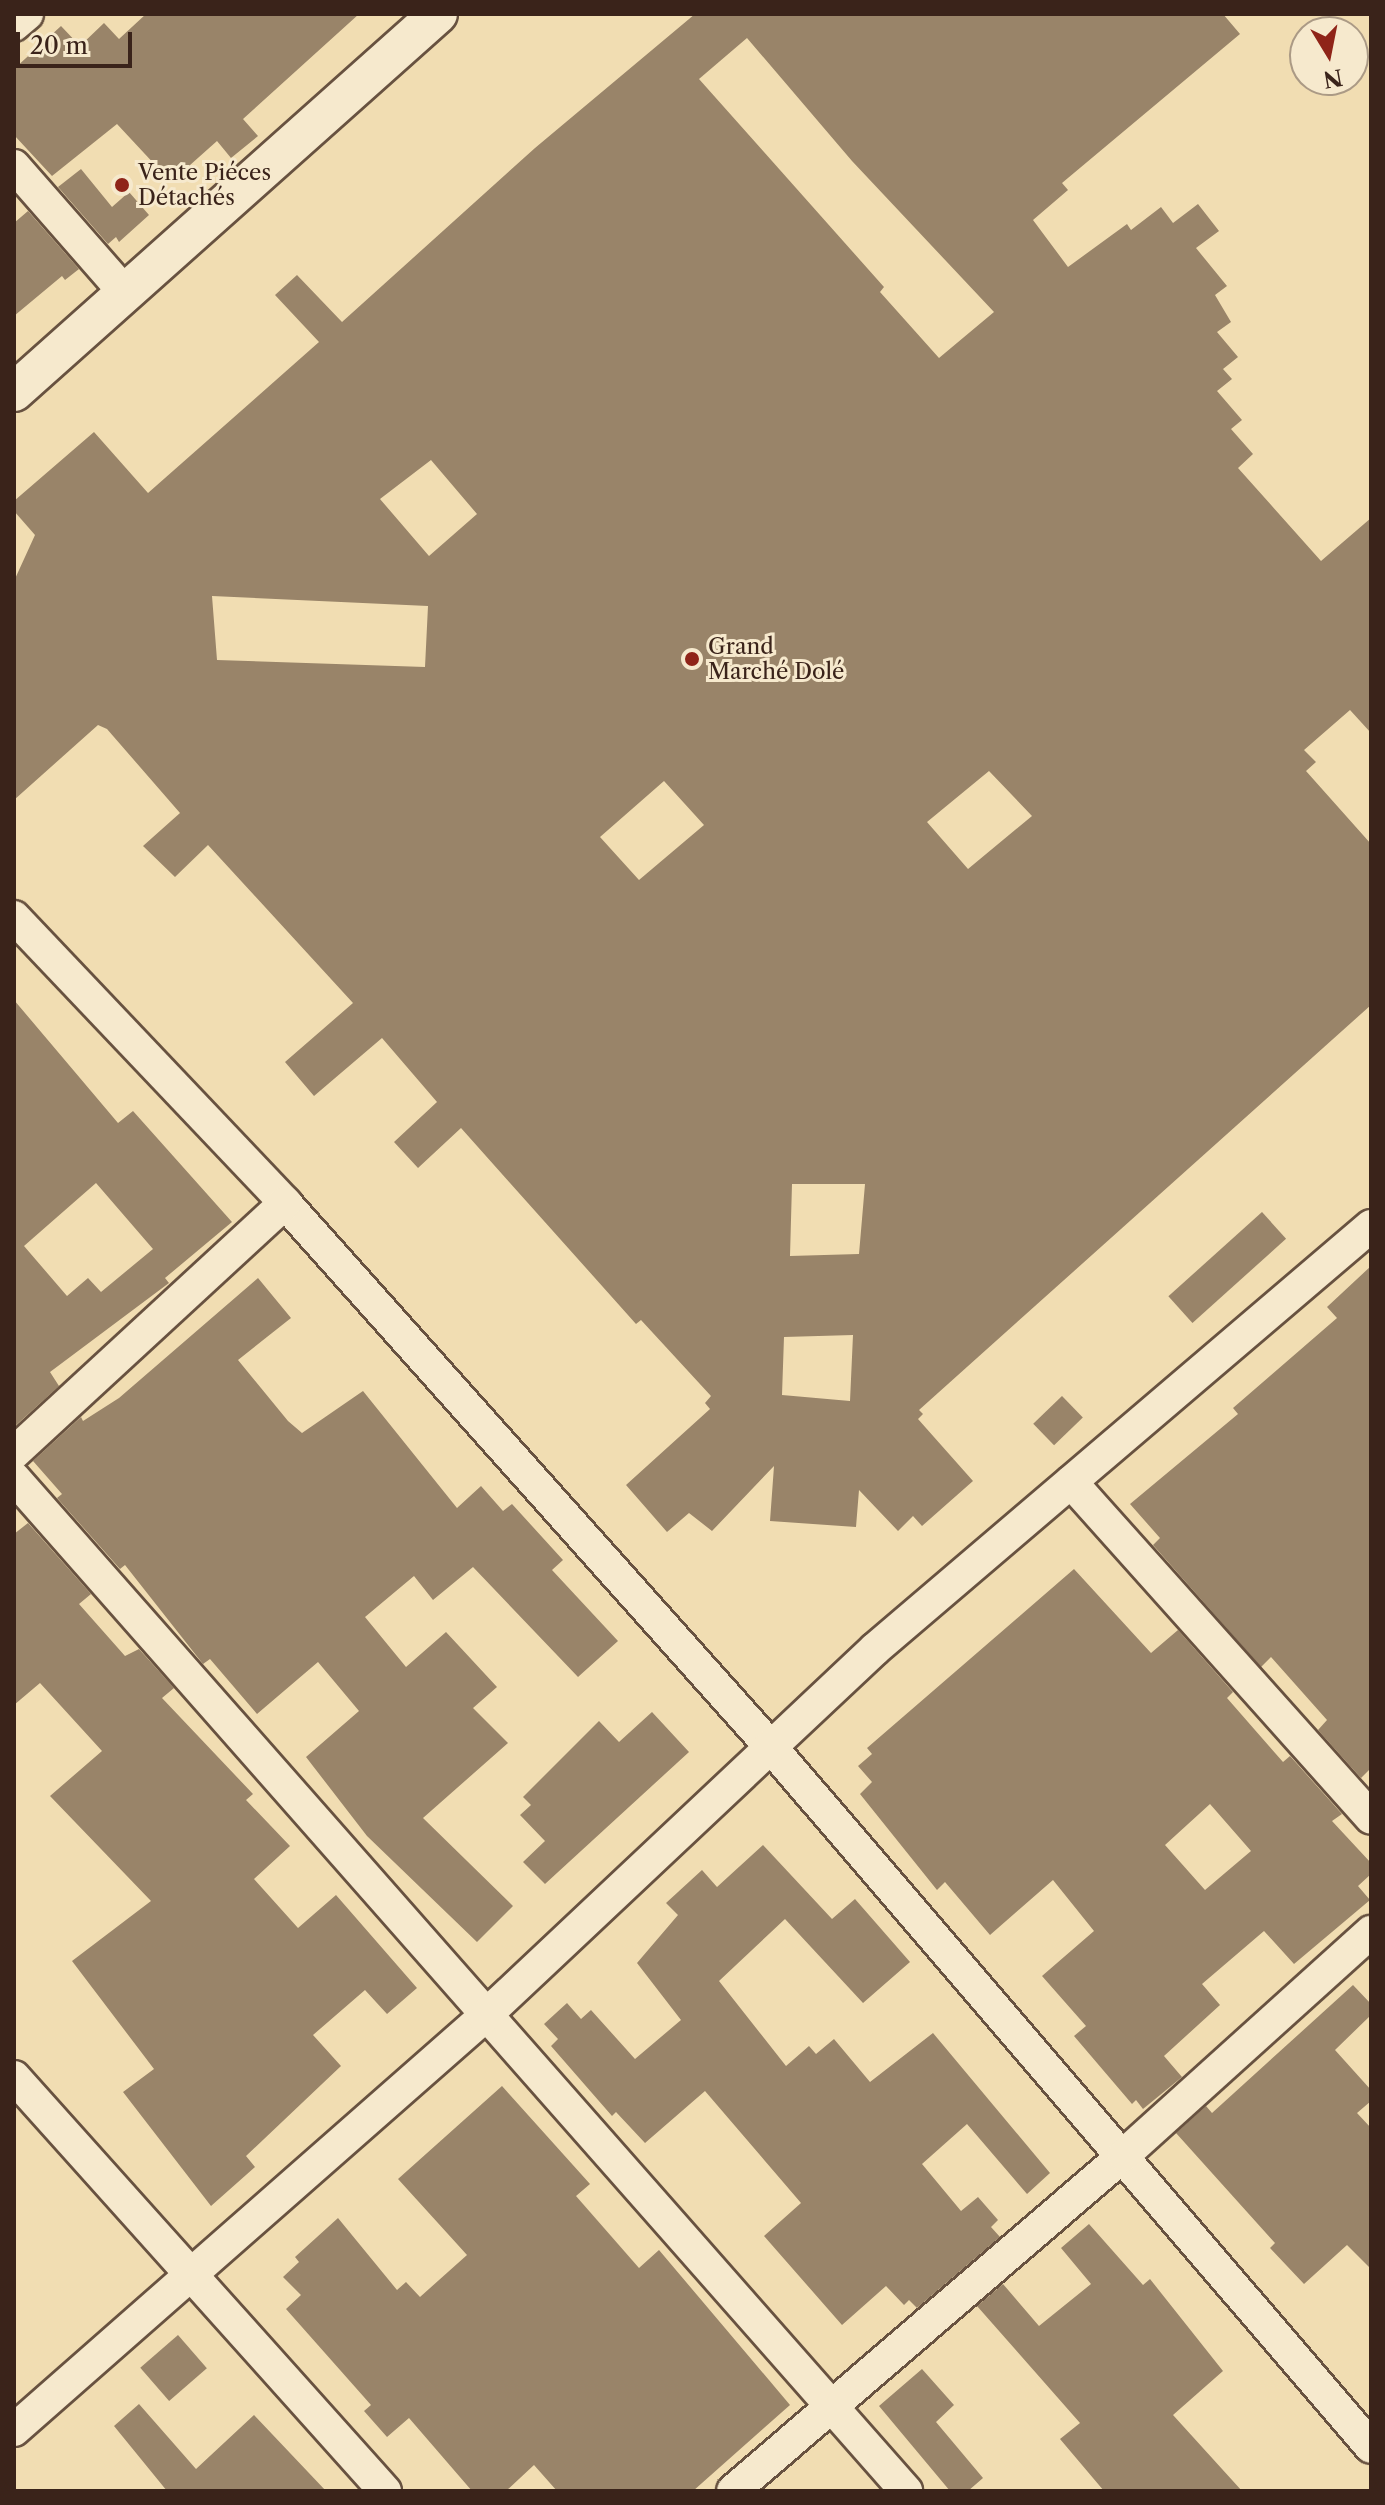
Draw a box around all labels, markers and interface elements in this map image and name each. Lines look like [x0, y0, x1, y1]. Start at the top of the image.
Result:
scale bar [20, 16, 136, 66]
north arrow [1289, 16, 1369, 96]
text: 20 m [30, 31, 88, 60]
text: N [1321, 63, 1345, 93]
place label: Vente Piéces Détachés [138, 159, 271, 210]
marker: Vente Piéces Détachés [113, 176, 131, 194]
place label: Grand Marché Dolé [708, 633, 844, 684]
marker: Grand Marché Dolé [683, 650, 701, 668]

